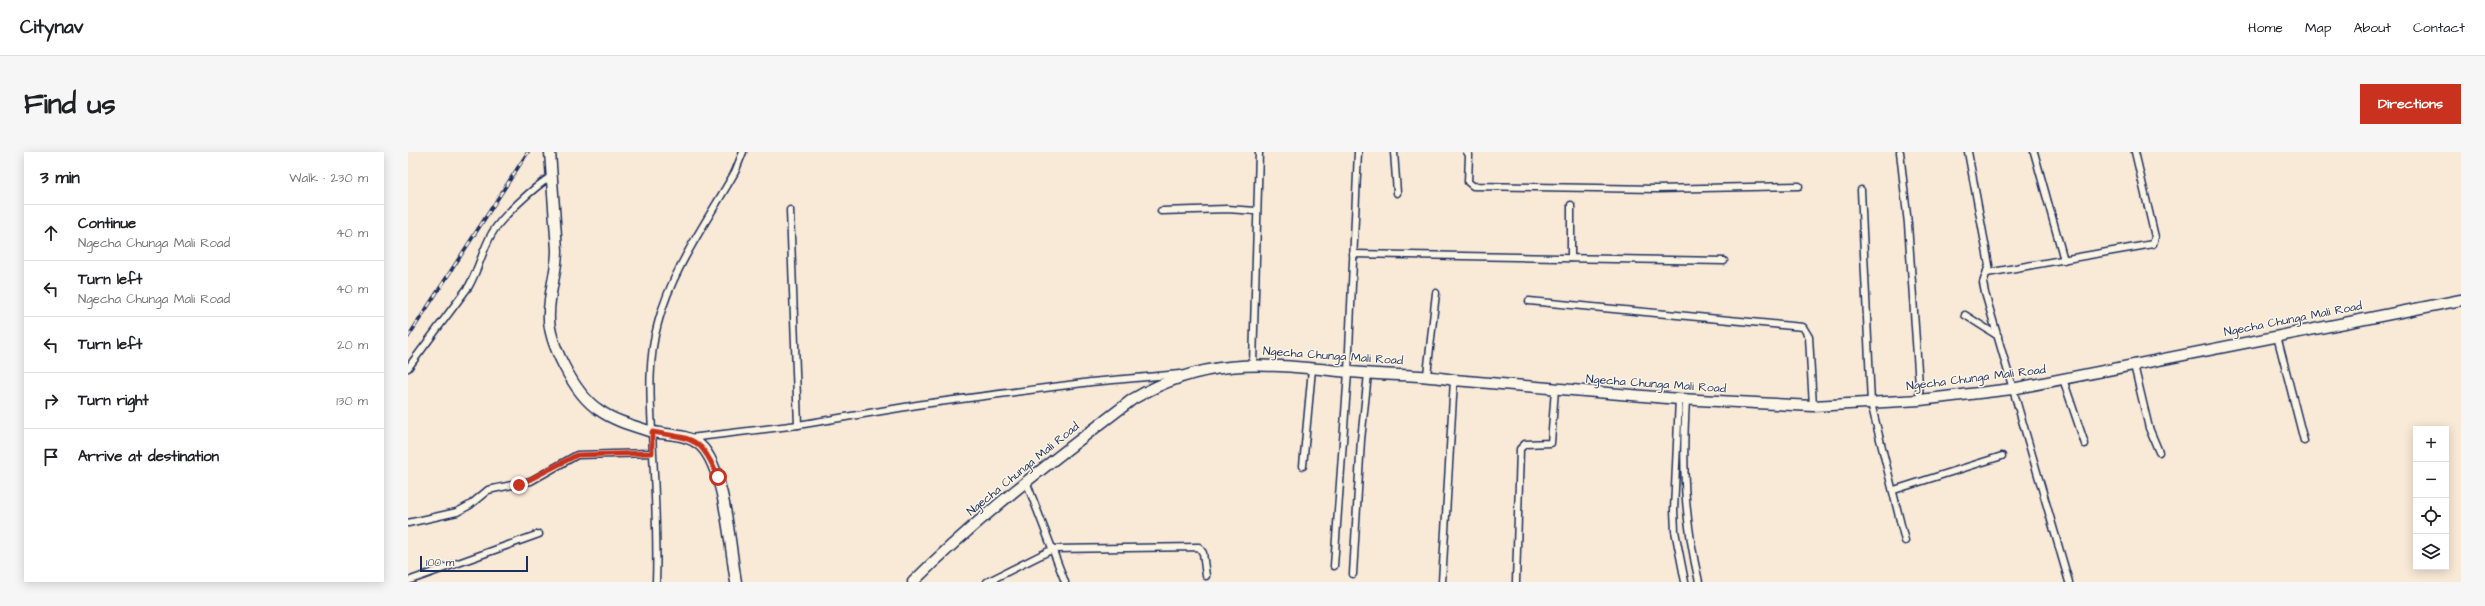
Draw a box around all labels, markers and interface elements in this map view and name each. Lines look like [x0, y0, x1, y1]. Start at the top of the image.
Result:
text: Citynav [20, 14, 83, 41]
text: Home [2248, 18, 2283, 38]
text: Map [2305, 18, 2331, 38]
text: About [2353, 18, 2391, 38]
text: Contact [2413, 18, 2465, 38]
button: Directions [2360, 84, 2461, 124]
text: Find us [24, 85, 115, 124]
text: 3 min [40, 166, 80, 190]
text: Walk · 230 m [289, 169, 368, 187]
text: Continue [78, 213, 136, 234]
icon: ahead [40, 222, 62, 244]
text: 40 m [336, 224, 368, 242]
text: Ngecha Chunga Mali Road [78, 234, 230, 252]
text: Turn left [78, 269, 142, 290]
icon: left [40, 278, 62, 300]
text: 40 m [336, 280, 368, 298]
text: Ngecha Chunga Mali Road [78, 290, 230, 308]
street label: Ngecha Chunga Mali Road [2222, 297, 2364, 342]
icon: left [40, 334, 62, 356]
text: Turn left [78, 334, 142, 355]
text: 20 m [337, 336, 368, 354]
street label: Ngecha Chunga Mali Road [1262, 343, 1404, 370]
street label: Ngecha Chunga Mali Road [1905, 361, 2047, 396]
street label: Ngecha Chunga Mali Road [1585, 371, 1727, 398]
icon: right [40, 390, 62, 412]
text: Turn right [78, 390, 149, 411]
text: 130 m [336, 392, 368, 410]
street label: Ngecha Chunga Mali Road [963, 418, 1084, 521]
map controls [2413, 426, 2449, 570]
button: + [2413, 426, 2449, 462]
icon: arrive [40, 446, 62, 468]
text: Arrive at destination [78, 446, 219, 467]
button: − [2413, 462, 2449, 498]
route start [709, 468, 727, 486]
route end [510, 476, 528, 494]
button: locate [2413, 498, 2449, 534]
button: layers [2413, 534, 2449, 570]
scale bar [420, 554, 528, 573]
text: 100 m [426, 555, 454, 570]

